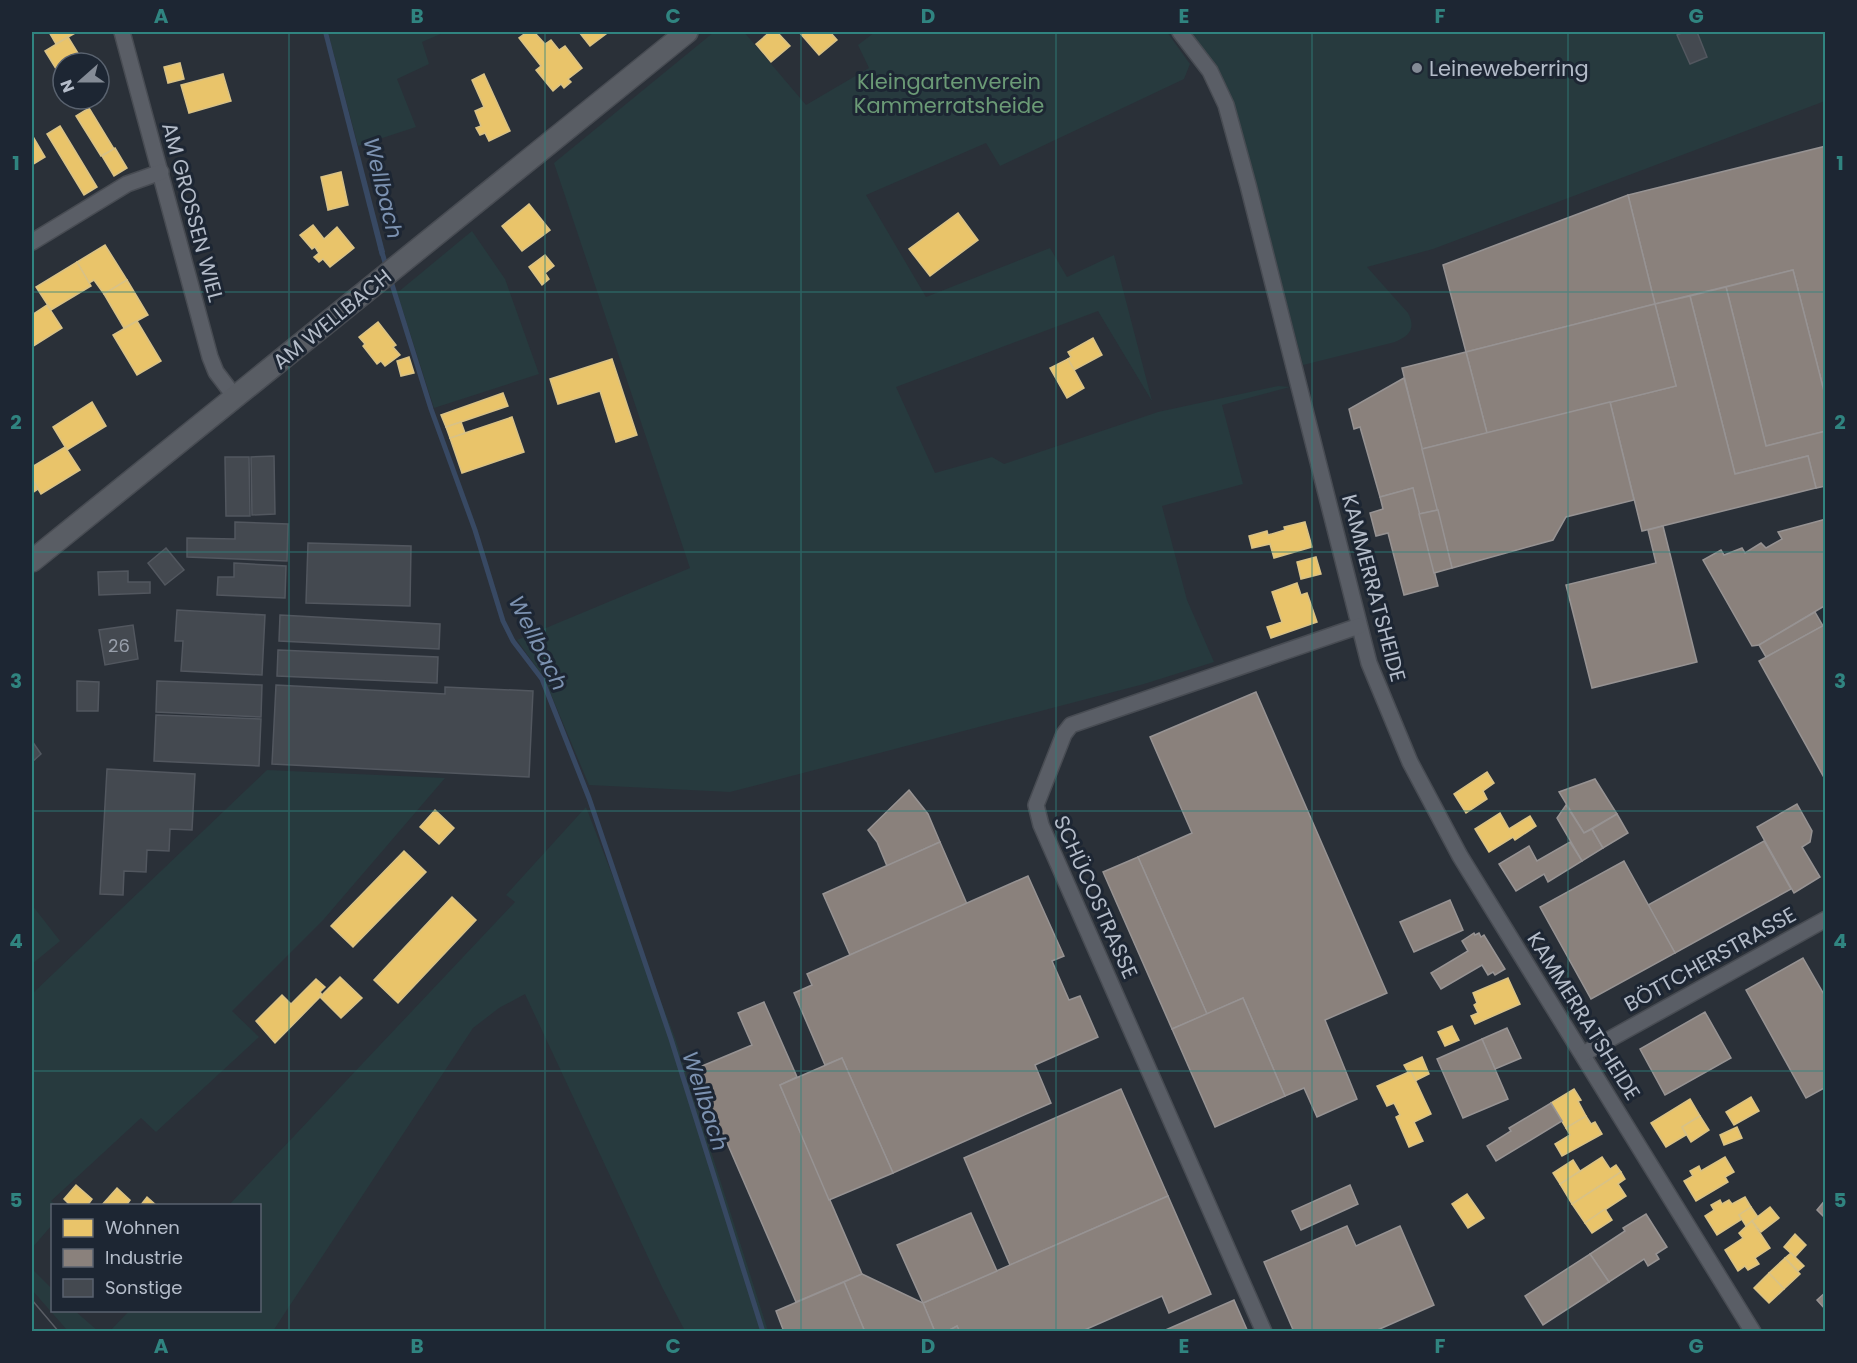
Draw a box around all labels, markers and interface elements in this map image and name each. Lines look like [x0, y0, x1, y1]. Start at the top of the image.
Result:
text: A [154, 2, 169, 30]
text: B [410, 2, 424, 30]
text: C [665, 2, 681, 30]
text: D [921, 2, 935, 30]
text: E [1179, 2, 1189, 30]
text: F [1435, 2, 1446, 30]
text: G [1688, 2, 1704, 30]
north arrow [51, 51, 111, 111]
place label: Leineweberring [1429, 54, 1589, 83]
marker: Leineweberring [1410, 61, 1424, 75]
park label: Kleingartenverein Kammerratsheide [854, 67, 1044, 120]
text: N [55, 76, 80, 96]
street label: AM GROSSEN WIEL [155, 119, 231, 305]
water label: Wellbach [355, 134, 411, 242]
text: 1 [12, 149, 20, 177]
text: 1 [1836, 149, 1844, 177]
street label: AM WELLBACH [267, 262, 397, 376]
text: 2 [10, 408, 22, 436]
text: 2 [1834, 408, 1846, 436]
street label: KAMMERRATSHEIDE [1335, 491, 1413, 685]
water label: Wellbach [501, 590, 575, 696]
house number: 26 [108, 633, 130, 658]
text: 3 [10, 667, 22, 695]
text: 3 [1834, 667, 1846, 695]
street label: SCHÜCOSTRASSE [1047, 811, 1145, 983]
street label: BÖTTCHERSTRASSE [1619, 900, 1801, 1018]
street label: KAMMERRATSHEIDE [1521, 926, 1647, 1106]
text: 4 [9, 927, 23, 955]
text: 4 [1833, 927, 1847, 955]
water label: Wellbach [674, 1047, 736, 1155]
text: 5 [10, 1186, 23, 1214]
text: 5 [1834, 1186, 1847, 1214]
legend [51, 1204, 261, 1312]
text: Wohnen [105, 1215, 180, 1240]
text: Industrie [105, 1245, 183, 1270]
text: Sonstige [105, 1275, 182, 1300]
text: A [154, 1332, 169, 1360]
text: B [410, 1332, 424, 1360]
text: C [665, 1332, 681, 1360]
text: D [921, 1332, 935, 1360]
text: E [1179, 1332, 1189, 1360]
text: F [1435, 1332, 1446, 1360]
text: G [1688, 1332, 1704, 1360]

